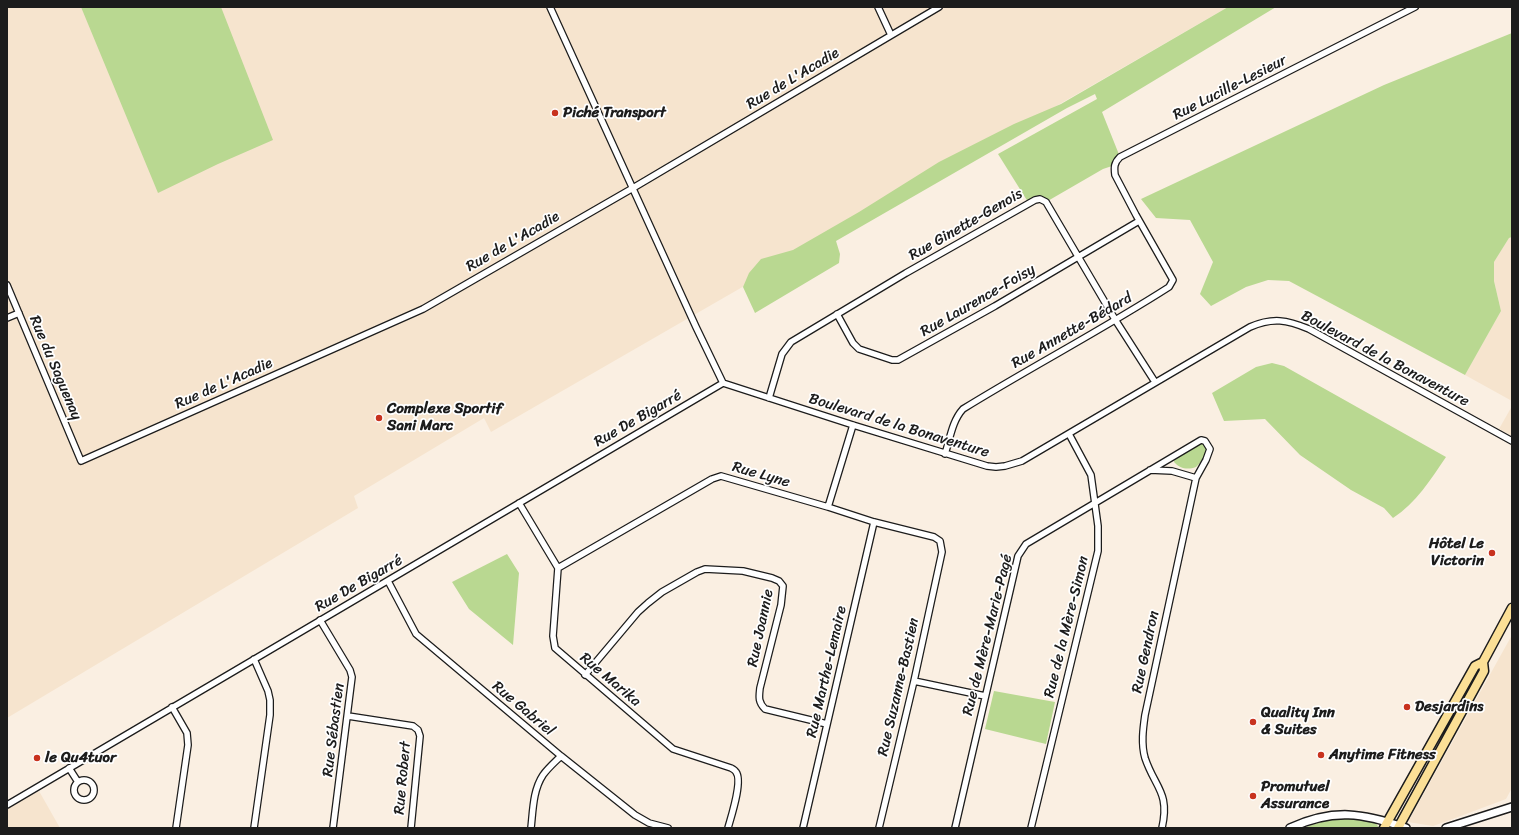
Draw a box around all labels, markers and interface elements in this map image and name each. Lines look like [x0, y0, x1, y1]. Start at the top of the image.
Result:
street label: Rue de L'Acadie [743, 44, 843, 114]
street label: Rue Lucille-Lesieur [1170, 52, 1290, 124]
place label: Piché Transport [563, 104, 666, 122]
marker: Piché Transport [550, 108, 560, 118]
street label: Rue Ginette-Genois [906, 185, 1026, 265]
street label: Rue de L'Acadie [463, 208, 563, 276]
street label: Rue Laurence-Foisy [917, 261, 1039, 341]
street label: Rue Annette-Bédard [1009, 289, 1135, 373]
street label: Boulevard de la Bonaventure [1298, 307, 1472, 411]
street label: Rue du Saguenay [25, 313, 85, 423]
street label: Rue de L'Acadie [172, 354, 276, 414]
street label: Rue De Bigarré [591, 387, 685, 451]
street label: Boulevard de la Bonaventure [807, 390, 991, 462]
place label: Complexe Sportif Sani Marc [387, 400, 502, 435]
marker: Complexe Sportif Sani Marc [374, 413, 384, 423]
street label: Rue Lyne [730, 458, 792, 492]
place label: Hôtel Le Victorin [1429, 535, 1484, 570]
marker: Hôtel Le Victorin [1487, 548, 1497, 558]
street label: Rue De Bigarré [312, 552, 406, 616]
street label: Rue de Mère-Marie-Pagé [959, 552, 1017, 718]
street label: Rue de la Mère-Simon [1041, 554, 1093, 700]
street label: Rue Joannie [744, 588, 778, 668]
street label: Rue Marthe-Lemaire [803, 604, 851, 740]
street label: Rue Gendron [1129, 609, 1163, 695]
street label: Rue Suzanne-Bastien [874, 616, 924, 758]
street label: Rue Marika [576, 649, 644, 711]
street label: Rue Gabriel [488, 678, 558, 740]
street label: Rue Sébastien [319, 682, 349, 778]
place label: Desjardins [1415, 698, 1483, 716]
marker: Desjardins [1402, 702, 1412, 712]
place label: Quality Inn & Suites [1261, 704, 1335, 739]
marker: Quality Inn & Suites [1248, 717, 1258, 727]
street label: Rue Robert [391, 741, 415, 815]
place label: Anytime Fitness [1329, 746, 1436, 764]
place label: le Qu4tuor [45, 749, 116, 767]
marker: Anytime Fitness [1316, 750, 1326, 760]
marker: le Qu4tuor [32, 753, 42, 763]
place label: Promutuel Assurance [1261, 778, 1330, 813]
marker: Promutuel Assurance [1248, 791, 1258, 801]

